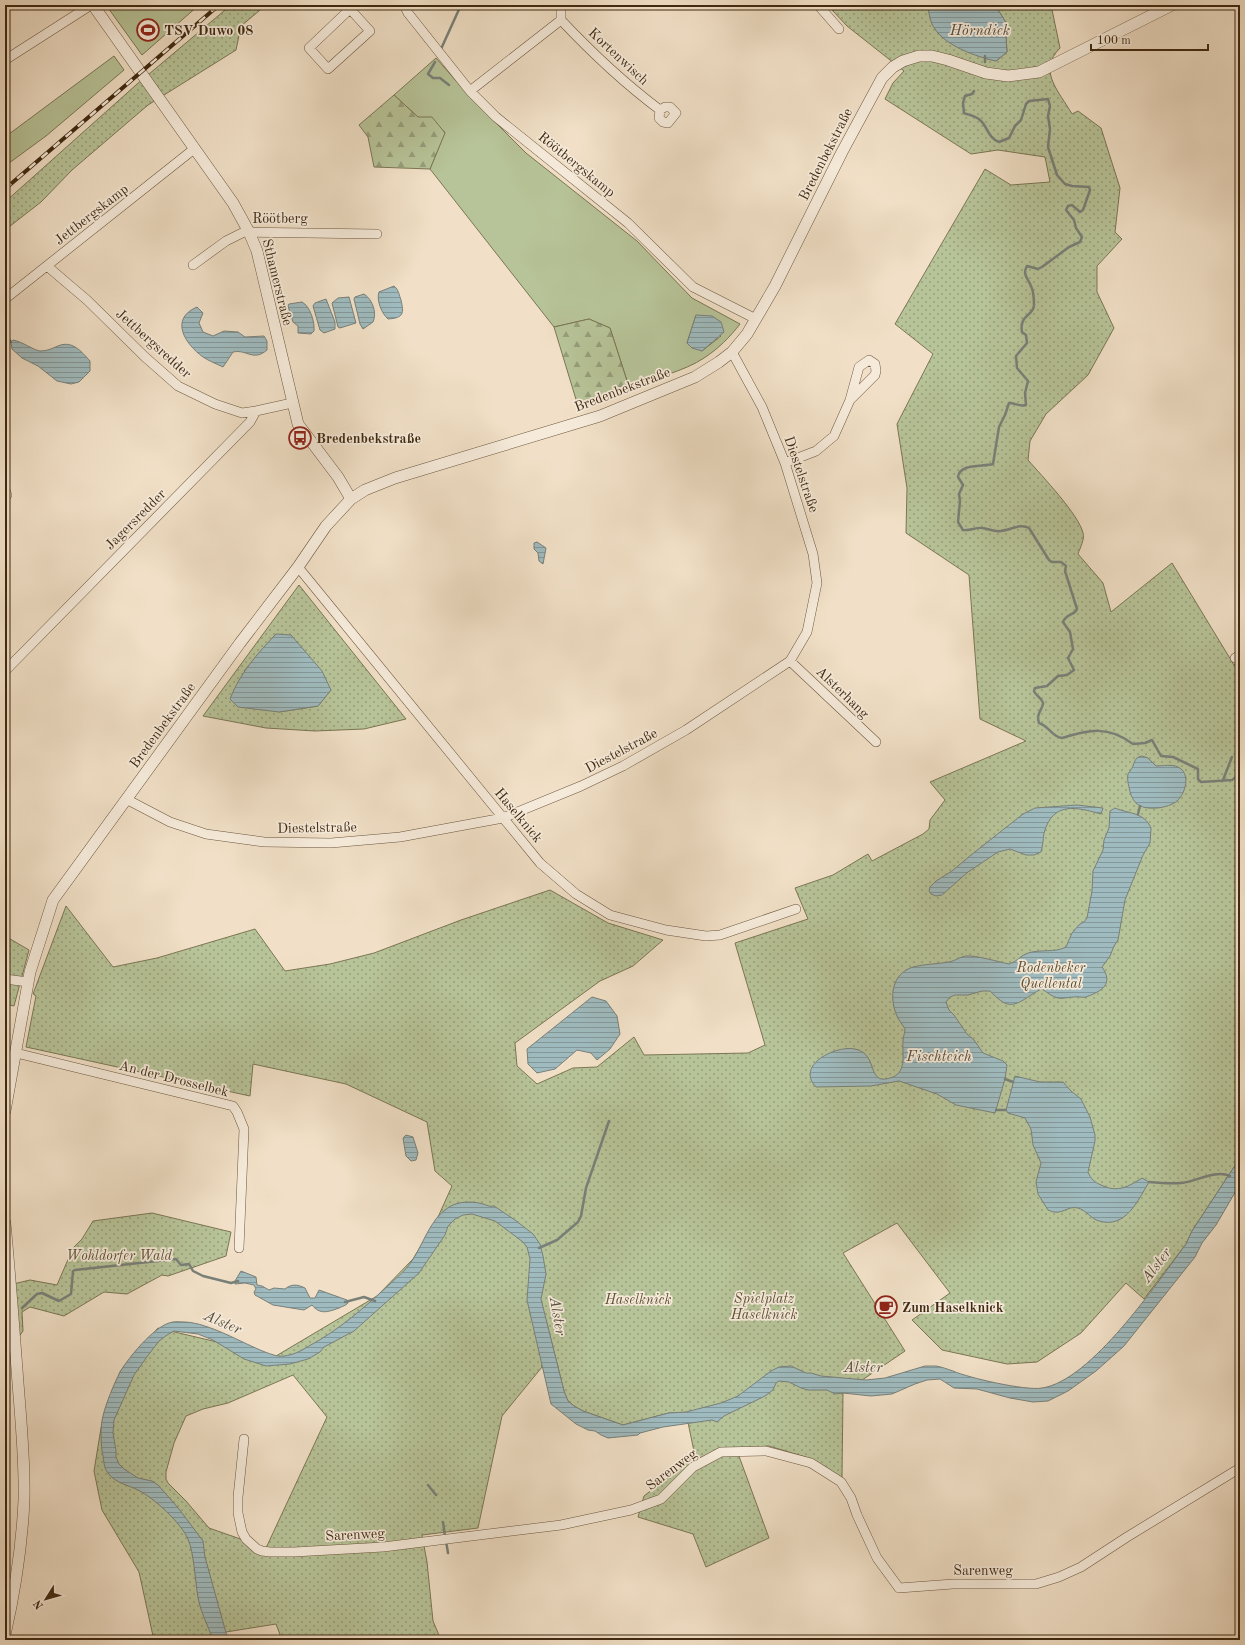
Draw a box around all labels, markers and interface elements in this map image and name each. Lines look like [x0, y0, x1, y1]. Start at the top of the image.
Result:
sports icon: TSV Duwo 08 [135, 17, 161, 43]
place label: TSV Duwo 08 [164, 24, 253, 38]
water label: Hörndiek [949, 24, 1010, 39]
street label: Kortenwisch [586, 25, 651, 88]
scale bar [1091, 26, 1208, 52]
text: 100 m [1097, 35, 1131, 47]
street label: Bredenbekstraße [797, 106, 855, 203]
street label: Röötbergskamp [535, 130, 617, 200]
street label: Jettbergskamp [52, 182, 131, 248]
street label: Röötberg [252, 212, 308, 226]
street label: Sthamerstraße [259, 237, 295, 327]
street label: Jettbergsredder [113, 307, 194, 381]
street label: Bredenbekstraße [572, 365, 672, 415]
bus stop icon: Bredenbekstraße [287, 425, 313, 451]
place label: Bredenbekstraße [316, 432, 421, 446]
street label: Diestelstraße [781, 434, 821, 514]
street label: Jagersredder [103, 487, 169, 553]
street label: Alsterhang [813, 664, 872, 721]
street label: Bredenbekstraße [127, 680, 198, 771]
street label: Diestelstraße [583, 726, 660, 776]
street label: Haselknick [492, 786, 545, 846]
street label: Diestelstraße [277, 820, 357, 836]
park label: Rodenbeker Quellental [1016, 961, 1086, 991]
water label: Fischteich [905, 1050, 972, 1065]
street label: An der Drosselbek [118, 1059, 230, 1099]
water label: Alster [1139, 1245, 1175, 1287]
park label: Wohldorfer Wald [66, 1249, 172, 1264]
park label: Spielplatz Haselknick [730, 1292, 797, 1322]
park label: Haselknick [604, 1293, 671, 1307]
cafe icon: Zum Haselknick [873, 1294, 899, 1320]
water label: Alster [546, 1295, 567, 1337]
place label: Zum Haselknick [902, 1301, 1004, 1315]
water label: Alster [201, 1308, 244, 1338]
water label: Alster [843, 1361, 883, 1376]
street label: Sarenweg [644, 1446, 700, 1493]
street label: Sarenweg [325, 1526, 386, 1544]
street label: Sarenweg [953, 1564, 1013, 1578]
north arrow [26, 1579, 66, 1619]
text: N [32, 1597, 46, 1611]

